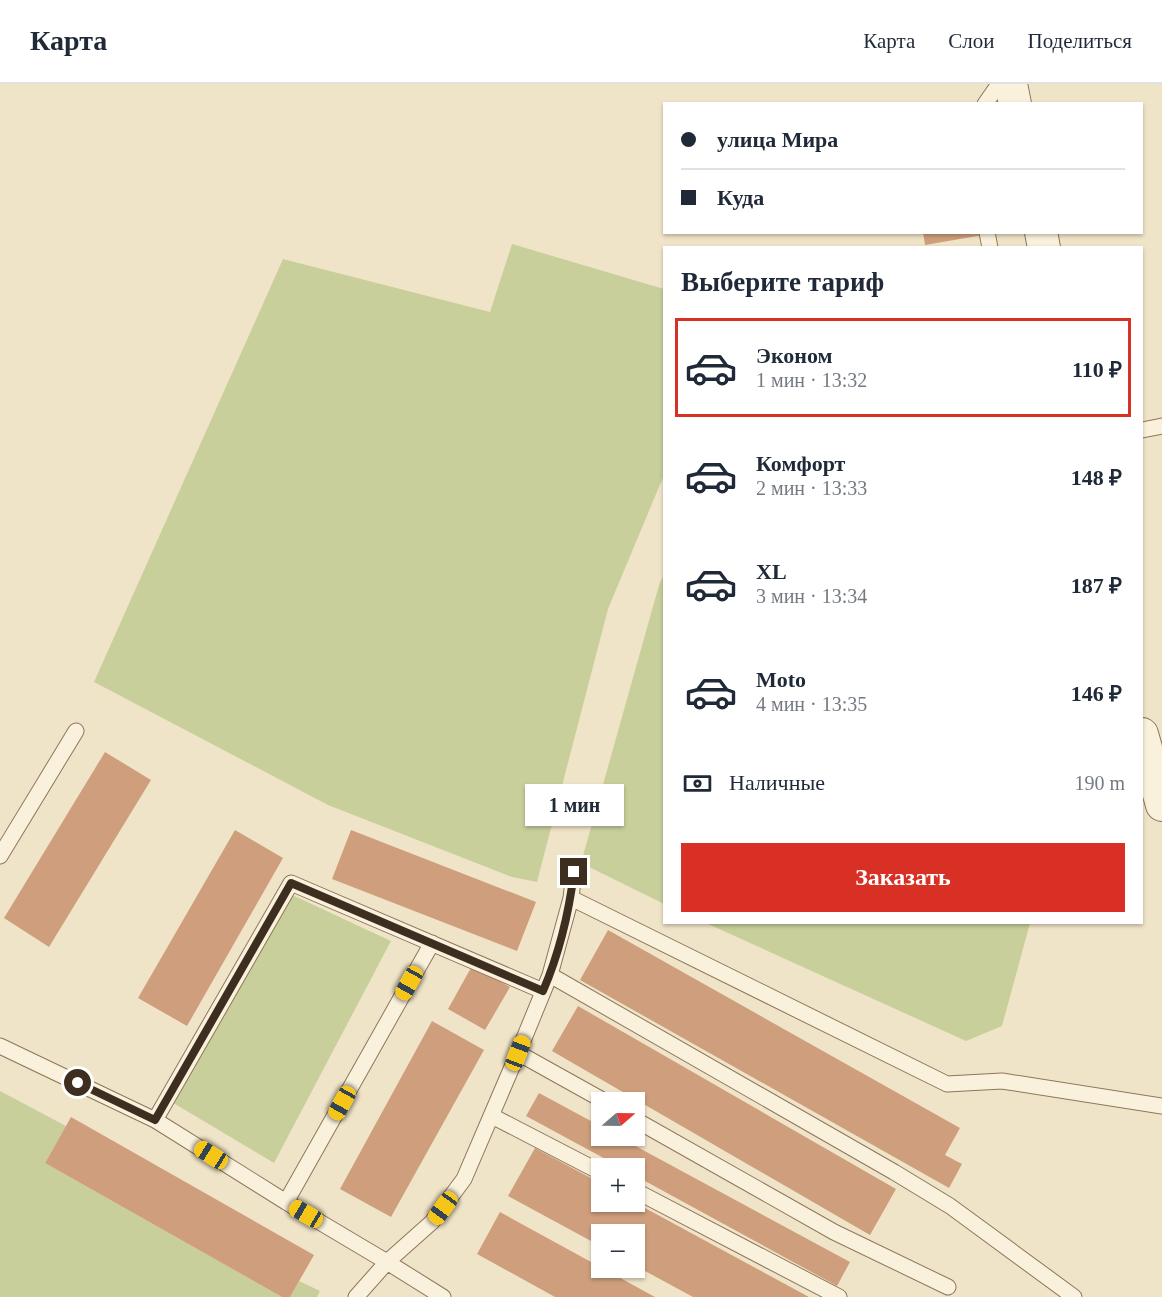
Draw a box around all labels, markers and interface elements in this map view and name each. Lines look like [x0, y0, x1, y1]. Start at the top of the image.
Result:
text: Карта [30, 25, 107, 56]
text: Карта [863, 29, 915, 53]
text: Слои [948, 29, 994, 53]
text: Поделиться [1027, 29, 1132, 53]
text: улица Мира [717, 127, 838, 152]
text: Куда [717, 185, 764, 210]
text: Выберите тариф [681, 267, 884, 297]
icon: car [684, 341, 738, 395]
text: Эконом [756, 343, 833, 368]
text: 110 ₽ [1072, 357, 1122, 382]
text: 1 мин · 13:32 [756, 369, 867, 391]
icon: car [684, 449, 738, 503]
text: Комфорт [756, 451, 845, 476]
text: 148 ₽ [1071, 465, 1122, 490]
text: 2 мин · 13:33 [756, 477, 867, 499]
icon: car [684, 557, 738, 611]
text: XL [756, 559, 787, 584]
text: 187 ₽ [1071, 573, 1122, 598]
text: 3 мин · 13:34 [756, 585, 867, 607]
icon: car [684, 665, 738, 719]
text: Moto [756, 667, 806, 692]
text: 146 ₽ [1071, 681, 1122, 706]
text: 4 мин · 13:35 [756, 693, 867, 715]
icon: cash [681, 767, 714, 800]
text: Наличные [729, 770, 825, 795]
text: 190 m [1074, 772, 1125, 794]
callout: 1 мин [524, 785, 624, 827]
text: 1 мин [549, 794, 600, 816]
button: Заказать [681, 843, 1125, 912]
route end [560, 858, 587, 885]
car [392, 963, 426, 1003]
car [503, 1033, 533, 1073]
route start [64, 1069, 91, 1096]
car [325, 1083, 359, 1123]
north arrow [591, 1092, 645, 1146]
map controls [591, 1092, 645, 1278]
car [191, 1138, 231, 1172]
button: + [591, 1158, 645, 1212]
car [425, 1188, 461, 1228]
car [286, 1197, 326, 1231]
button: − [591, 1224, 645, 1278]

